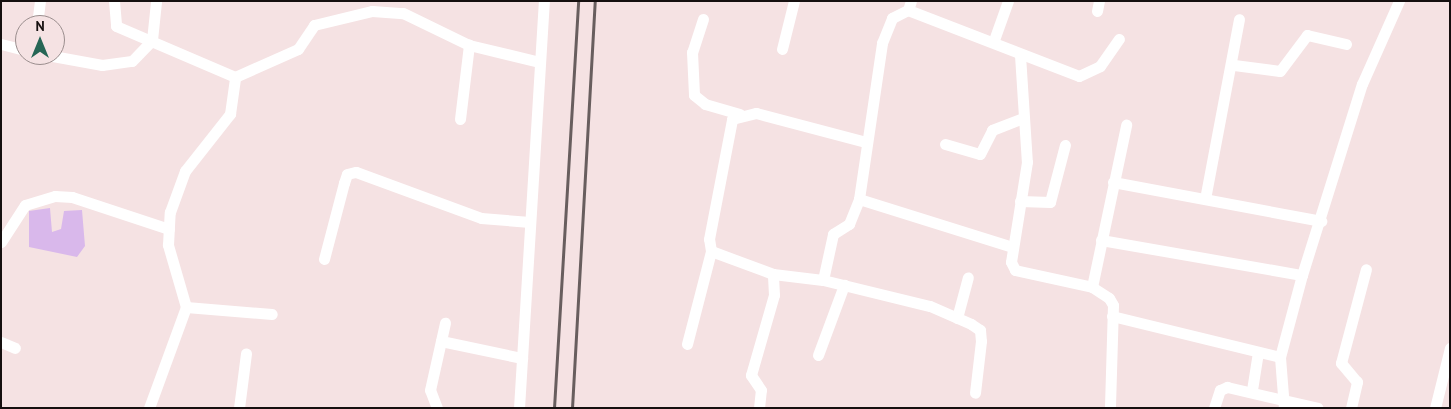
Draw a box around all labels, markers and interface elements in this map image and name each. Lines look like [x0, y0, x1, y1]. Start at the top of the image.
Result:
north arrow [15, 15, 65, 65]
text: N [35, 17, 45, 35]

